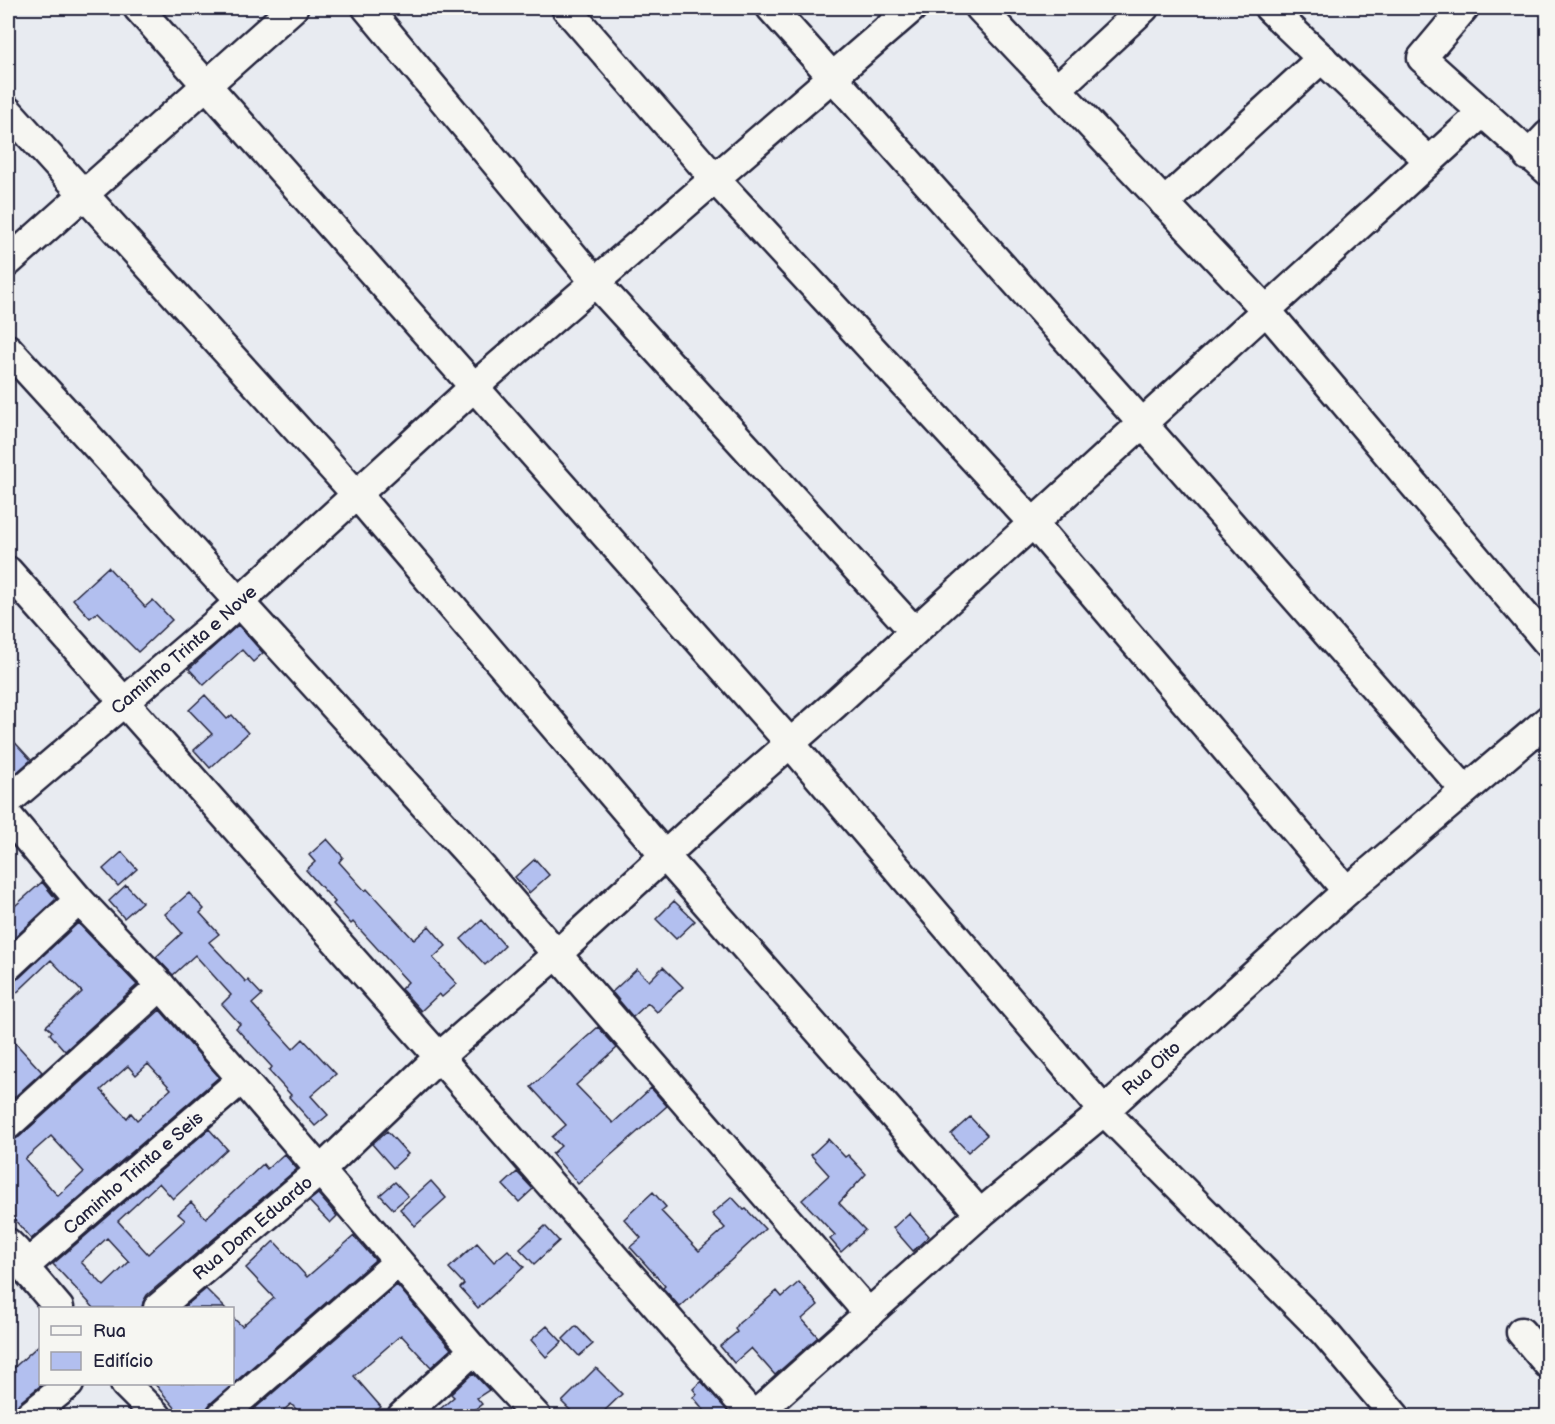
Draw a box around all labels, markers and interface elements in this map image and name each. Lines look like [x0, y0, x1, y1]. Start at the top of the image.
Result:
street label: Caminho Trinta e Nove [107, 581, 262, 719]
street label: Rua Oito [1118, 1037, 1185, 1100]
street label: Caminho Trinta e Seis [59, 1107, 208, 1239]
street label: Rua Dom Eduardo [189, 1172, 317, 1285]
legend [39, 1307, 234, 1385]
text: Rua [93, 1321, 126, 1342]
text: Edifício [93, 1351, 153, 1372]

